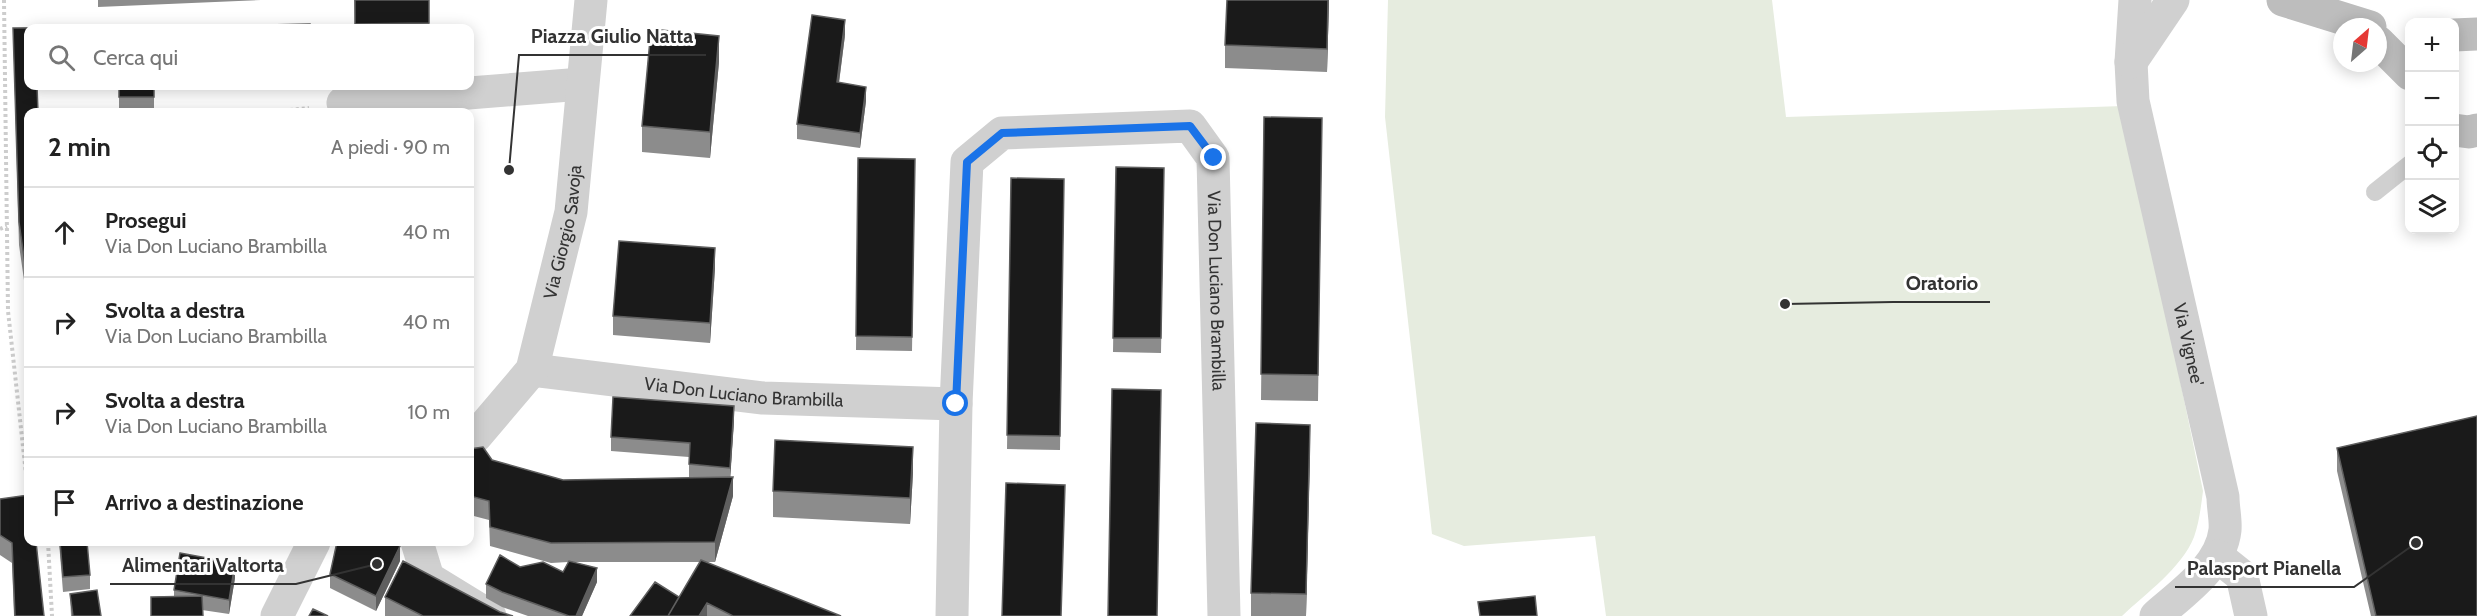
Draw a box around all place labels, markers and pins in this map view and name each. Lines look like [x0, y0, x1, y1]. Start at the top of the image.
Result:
callout: Piazza Giulio Natta [519, 17, 706, 55]
callout: Oratorio [1893, 264, 1990, 302]
callout: Alimentari Valtorta [110, 546, 296, 584]
callout: Palasport Pianella [2175, 549, 2354, 587]

